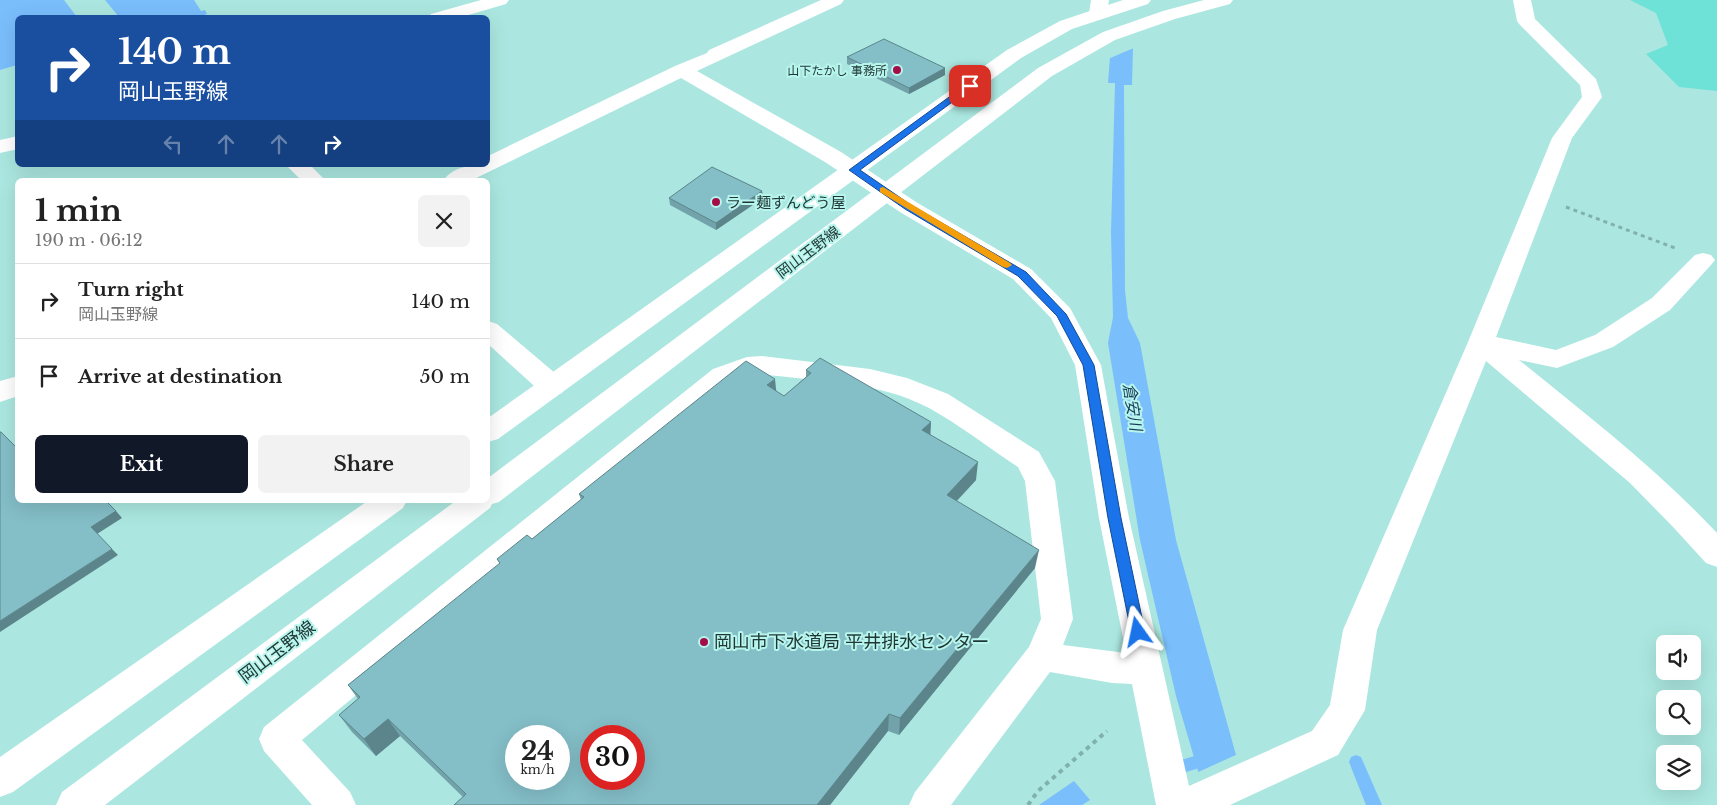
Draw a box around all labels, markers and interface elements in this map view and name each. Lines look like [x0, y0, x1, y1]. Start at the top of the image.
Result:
text: 140 m [118, 30, 231, 73]
icon: right [35, 35, 100, 100]
place label: 山下たかし 事務所 [788, 63, 887, 78]
marker: 山下たかし 事務所 [891, 64, 903, 76]
pin [949, 65, 991, 107]
icon: arrive [956, 72, 984, 100]
text: 岡山玉野線 [118, 78, 228, 105]
icon: left [159, 130, 187, 158]
icon: ahead [212, 130, 240, 158]
icon: ahead [265, 130, 293, 158]
icon: right [318, 130, 346, 158]
text: 1 min [35, 192, 122, 229]
place label: ラー麺ずんどう屋 [726, 193, 846, 212]
button: close [418, 195, 470, 247]
marker: ラー麺ずんどう屋 [710, 196, 722, 208]
street label: 岡山玉野線 [772, 222, 844, 282]
text: 190 m · 06:12 [35, 230, 143, 250]
text: Turn right [78, 278, 184, 301]
icon: right [35, 287, 63, 315]
text: 140 m [411, 290, 470, 313]
text: 岡山玉野線 [78, 304, 158, 324]
icon: arrive [35, 362, 63, 390]
text: Arrive at destination [78, 365, 282, 388]
text: 50 m [420, 365, 470, 388]
water label: 倉安川 [1119, 382, 1147, 434]
button: Exit [35, 435, 248, 493]
button: Share [258, 435, 470, 493]
position arrow [1111, 605, 1163, 657]
street label: 岡山玉野線 [234, 616, 320, 688]
place label: 岡山市下水道局 平井排水センター [714, 631, 989, 653]
map controls [1656, 635, 1701, 790]
button: sound [1656, 635, 1701, 680]
marker: 岡山市下水道局 平井排水センター [698, 636, 710, 648]
button: search [1656, 690, 1701, 735]
speed limit sign: 30 [580, 725, 645, 790]
text: 24 [521, 736, 554, 767]
button: layers [1656, 745, 1701, 790]
text: km/h [520, 762, 555, 777]

